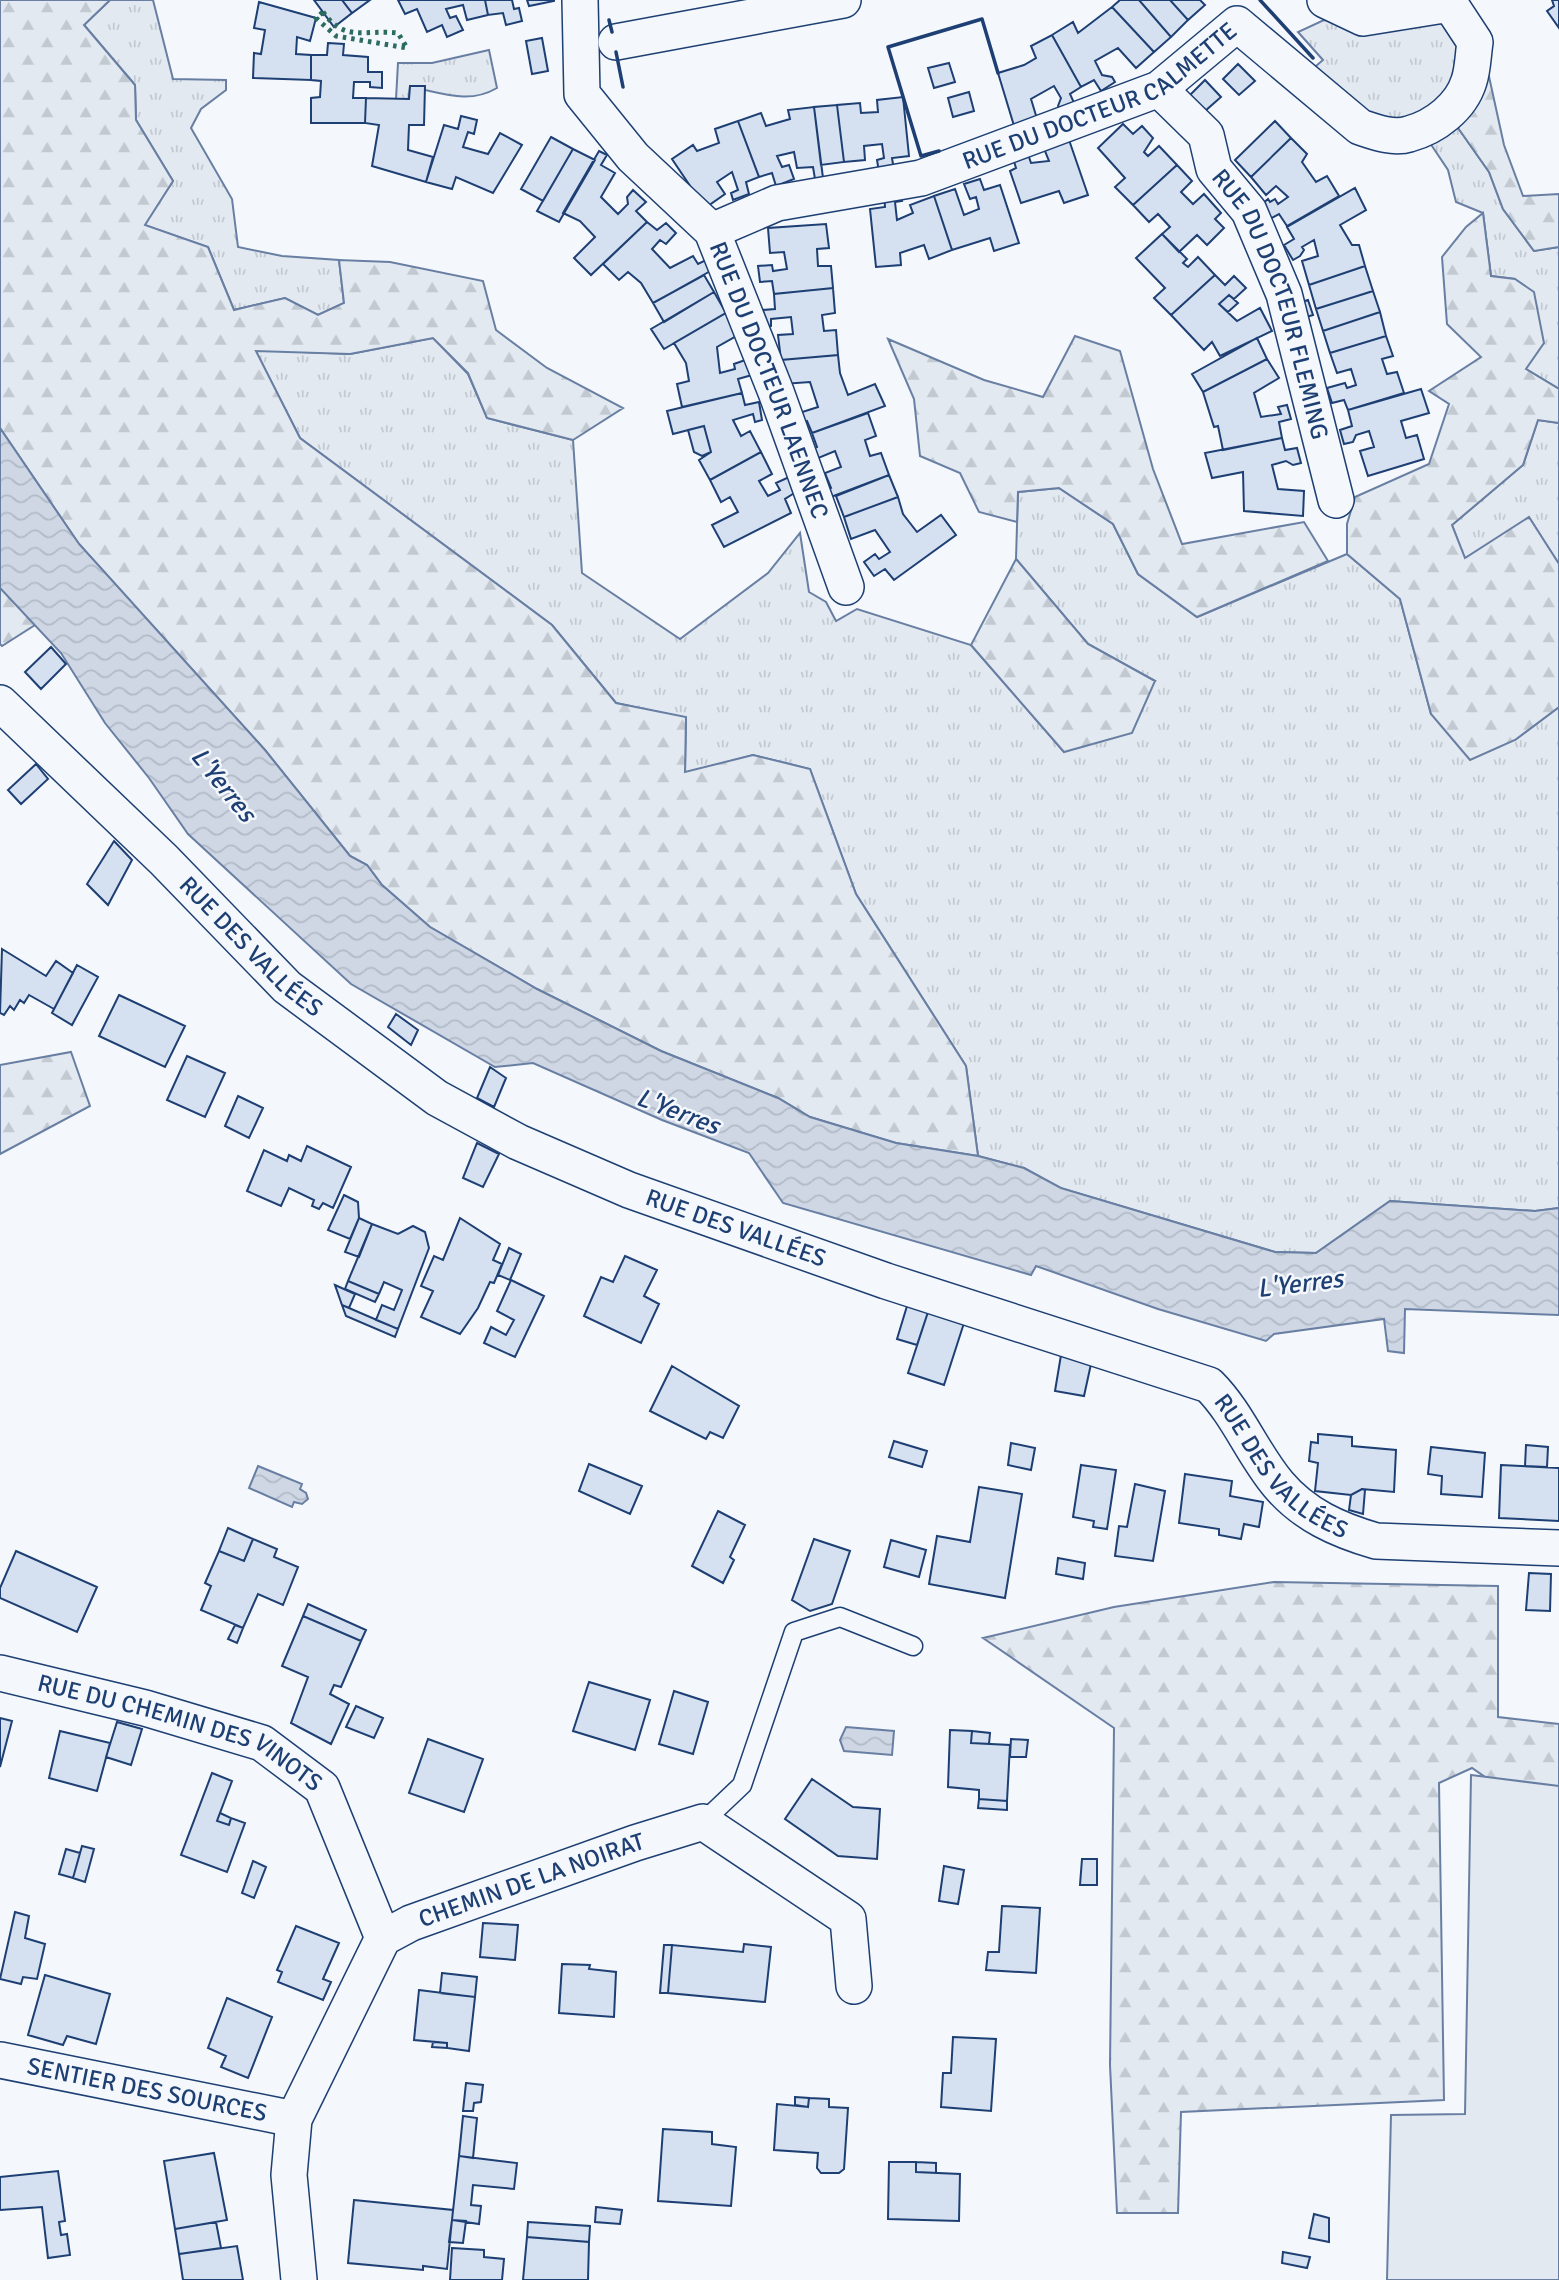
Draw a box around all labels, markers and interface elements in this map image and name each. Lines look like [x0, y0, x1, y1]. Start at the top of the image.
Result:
street label: RUE DU DOCTEUR CALMETTE [958, 16, 1243, 176]
street label: RUE DU DOCTEUR FLEMING [1205, 163, 1335, 442]
street label: RUE DU DOCTEUR LAENNEC [703, 237, 835, 523]
water label: L'Yerres [183, 741, 264, 831]
street label: RUE DES VALLÉES [173, 870, 329, 1023]
water label: L'Yerres [632, 1082, 726, 1143]
street label: RUE DES VALLÉES [642, 1182, 830, 1274]
water label: L'Yerres [1255, 1263, 1347, 1305]
street label: RUE DES VALLÉES [1208, 1388, 1352, 1545]
street label: RUE DU CHEMIN DES VINOTS [35, 1668, 328, 1798]
street label: CHEMIN DE LA NOIRAT [414, 1826, 648, 1934]
street label: SENTIER DES SOURCES [25, 2051, 270, 2128]

